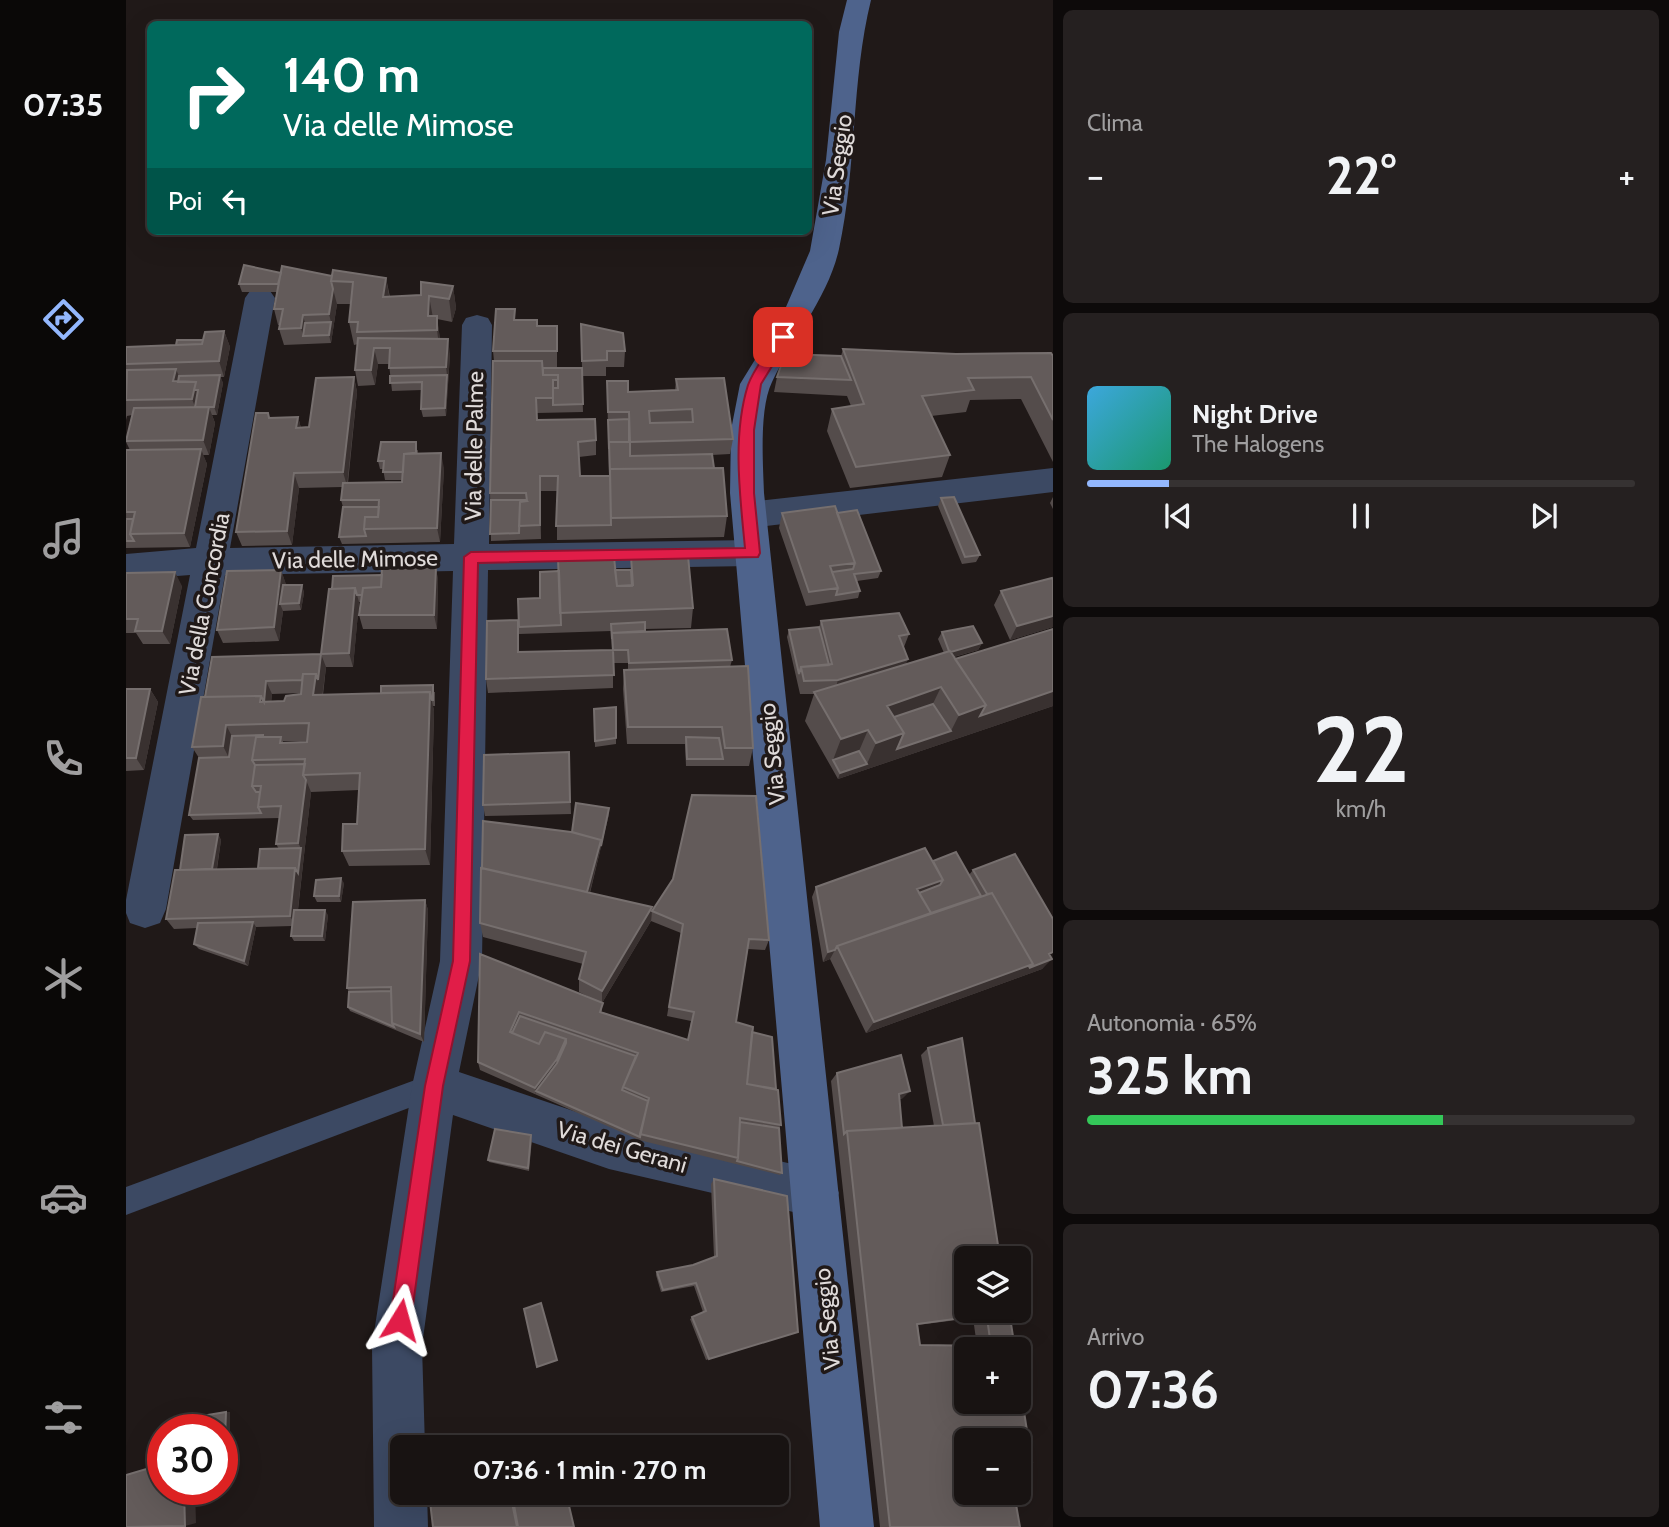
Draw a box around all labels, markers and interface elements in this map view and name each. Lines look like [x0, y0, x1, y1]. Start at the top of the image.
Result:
text: 140 m [283, 45, 420, 104]
icon: right [168, 49, 259, 140]
text: 07:35 [23, 85, 103, 124]
text: Via delle Mimose [283, 105, 514, 144]
text: Clima [1087, 109, 1143, 137]
street label: Via Seggio [816, 112, 858, 218]
text: 22° [1326, 144, 1396, 207]
text: − [1087, 152, 1104, 199]
text: + [1618, 152, 1635, 199]
icon: left [216, 182, 254, 220]
text: Poi [168, 185, 202, 217]
icon: directions [39, 295, 88, 344]
pin [753, 307, 813, 367]
icon: arrive [764, 318, 802, 356]
street label: Via delle Palme [459, 371, 489, 521]
text: Night Drive [1192, 398, 1318, 430]
text: The Halogens [1192, 430, 1324, 458]
icon: previous [1159, 497, 1197, 535]
icon: pause [1342, 497, 1380, 535]
icon: next [1525, 497, 1563, 535]
street label: Via della Concordia [173, 510, 235, 698]
icon: music [39, 514, 88, 563]
street label: Via delle Mimose [272, 544, 438, 574]
text: 22 [1313, 694, 1409, 805]
street label: Via Seggio [753, 702, 791, 806]
icon: phone [39, 734, 88, 783]
text: km/h [1336, 795, 1386, 823]
icon: climate [39, 954, 88, 1003]
text: Autonomia · 65% [1087, 1009, 1257, 1037]
text: 325 km [1087, 1044, 1253, 1107]
street label: Via dei Gerani [554, 1115, 690, 1179]
icon: car [39, 1173, 88, 1222]
map controls [954, 1246, 1031, 1505]
button: layers [954, 1246, 1031, 1323]
street label: Via Seggio [808, 1267, 846, 1371]
position arrow [363, 1283, 437, 1357]
text: Arrivo [1087, 1323, 1144, 1351]
button: + [954, 1337, 1031, 1414]
text: 07:36 [1087, 1358, 1219, 1421]
icon: filters [39, 1393, 88, 1442]
speed limit sign: 30 [147, 1414, 238, 1505]
button: − [954, 1428, 1031, 1505]
text: 07:36 · 1 min · 270 m [473, 1454, 706, 1486]

